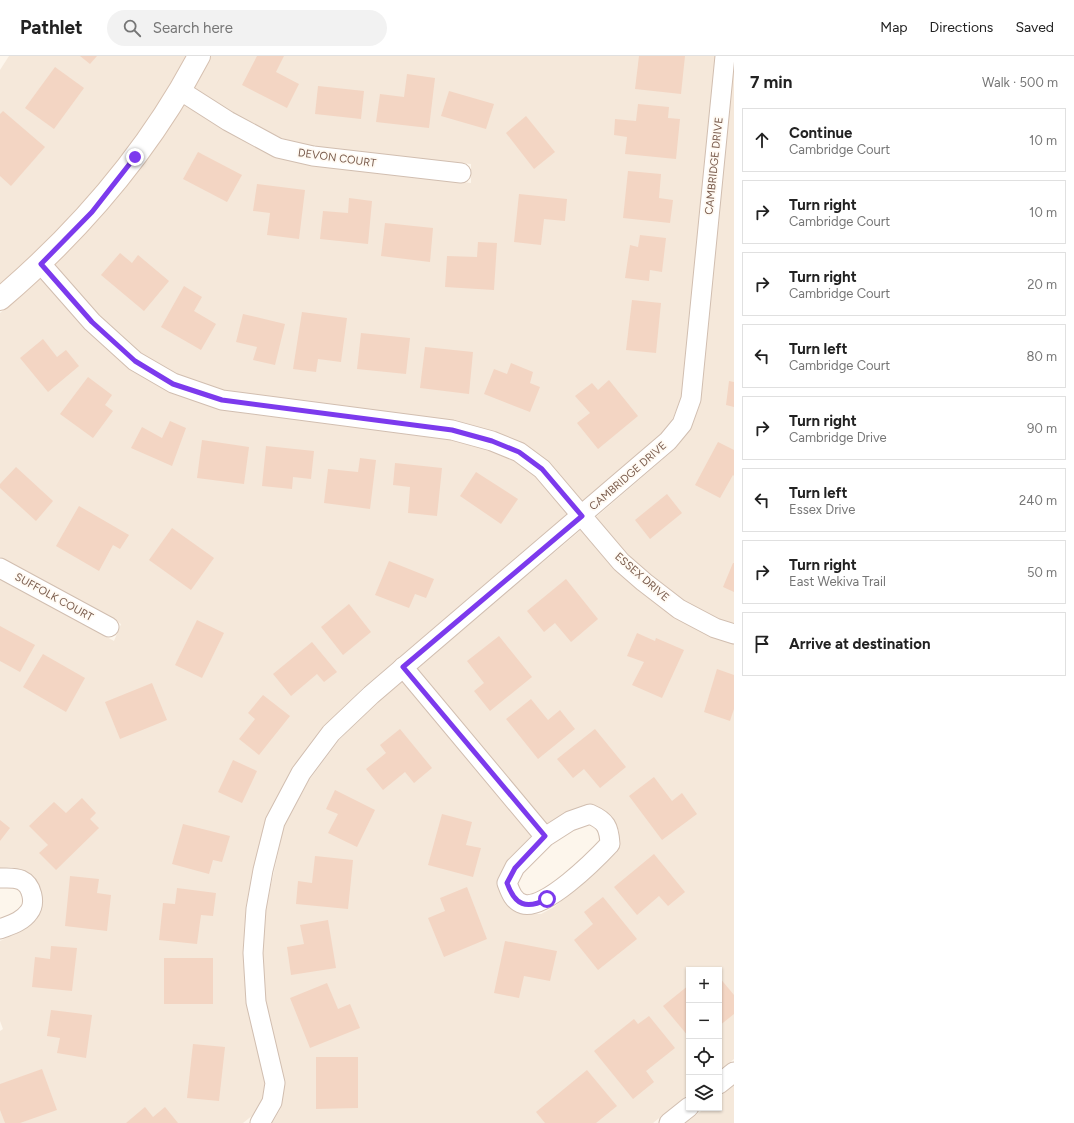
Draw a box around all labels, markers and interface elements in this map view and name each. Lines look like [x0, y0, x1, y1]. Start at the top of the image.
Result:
search box [107, 10, 387, 46]
text: Pathlet [20, 16, 83, 39]
icon: search [121, 17, 143, 39]
text: Search here [153, 19, 233, 37]
text: Map [880, 19, 908, 36]
text: Directions [930, 19, 993, 36]
text: Saved [1015, 19, 1054, 36]
text: 7 min [750, 72, 792, 92]
text: Walk · 500 m [982, 75, 1058, 90]
street label: CAMBRIDGE DRIVE [702, 117, 726, 215]
text: Continue [789, 124, 852, 142]
icon: ahead [751, 129, 773, 151]
text: 10 m [1029, 133, 1057, 148]
text: Cambridge Court [789, 142, 890, 157]
street label: DEVON COURT [297, 146, 377, 170]
route end [126, 148, 144, 166]
text: Turn right [789, 196, 857, 214]
icon: right [751, 201, 773, 223]
text: 10 m [1029, 205, 1057, 220]
text: Cambridge Court [789, 214, 890, 229]
text: Turn right [789, 268, 857, 286]
icon: right [751, 273, 773, 295]
text: 20 m [1027, 277, 1057, 292]
text: Cambridge Court [789, 286, 890, 301]
text: Turn left [789, 340, 847, 358]
icon: left [751, 345, 773, 367]
text: 80 m [1026, 349, 1057, 364]
text: Cambridge Court [789, 358, 890, 373]
text: Turn right [789, 412, 857, 430]
icon: right [751, 417, 773, 439]
text: 90 m [1027, 421, 1057, 436]
text: Cambridge Drive [789, 430, 887, 445]
street label: CAMBRIDGE DRIVE [587, 439, 669, 513]
text: Turn left [789, 484, 847, 502]
icon: left [751, 489, 773, 511]
text: 240 m [1019, 493, 1057, 508]
text: Essex Drive [789, 502, 855, 517]
street label: ESSEX DRIVE [612, 550, 672, 604]
text: Turn right [789, 556, 857, 574]
icon: right [751, 561, 773, 583]
text: 50 m [1027, 565, 1057, 580]
street label: SUFFOLK COURT [13, 570, 95, 624]
text: East Wekiva Trail [789, 574, 886, 589]
icon: arrive [751, 633, 773, 655]
text: Arrive at destination [789, 635, 930, 653]
route start [538, 890, 556, 908]
map controls [686, 967, 722, 1111]
button: + [686, 967, 722, 1003]
button: − [686, 1003, 722, 1039]
button: locate [686, 1039, 722, 1075]
button: layers [686, 1075, 722, 1111]

